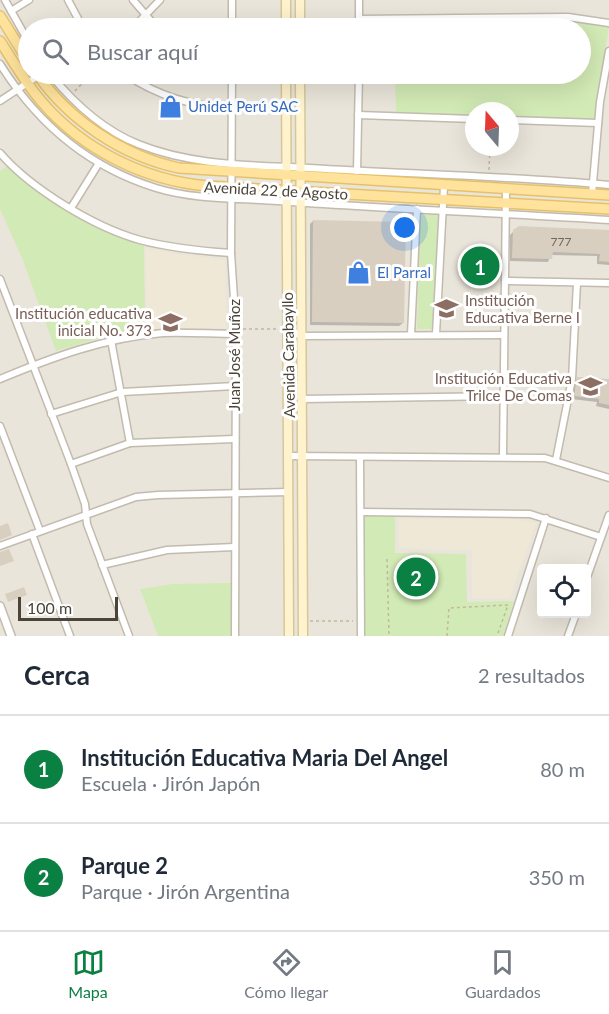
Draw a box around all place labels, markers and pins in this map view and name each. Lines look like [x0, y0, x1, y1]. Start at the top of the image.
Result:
shop icon: Unidet Perú SAC [157, 93, 183, 119]
place label: Unidet Perú SAC [188, 97, 298, 115]
pin: 1 [460, 244, 500, 288]
shop icon: El Parral [346, 259, 372, 285]
place label: El Parral [377, 263, 431, 281]
place label: Institución Educativa Berne I [465, 291, 580, 326]
school or university icon: Institución Educativa Berne I [434, 296, 460, 322]
place label: Institución educativa inicial No. 373 [15, 304, 152, 339]
school or university icon: Institución educativa inicial No. 373 [157, 309, 183, 335]
place label: Institución Educativa Trilce De Comas [435, 369, 572, 404]
school or university icon: Institución Educativa Trilce De Comas [577, 374, 603, 400]
pin: 2 [396, 554, 436, 600]

